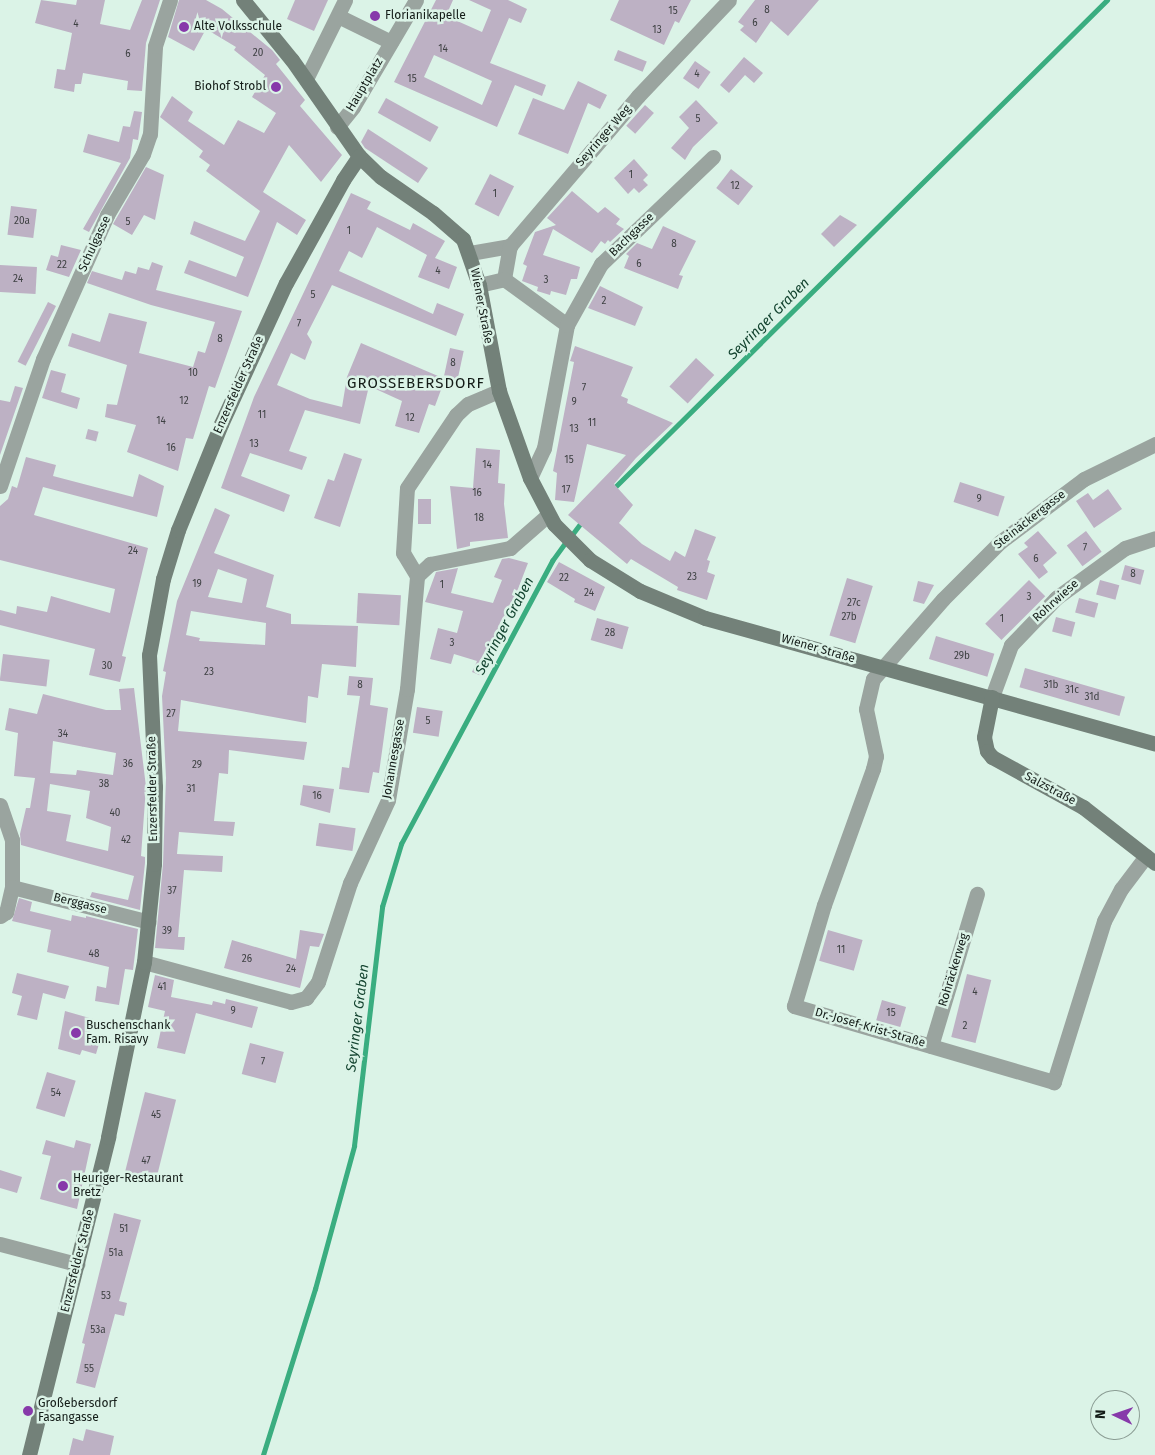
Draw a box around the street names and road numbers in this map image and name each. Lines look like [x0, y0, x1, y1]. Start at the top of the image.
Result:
street label: Hauptplatz [343, 56, 387, 114]
street label: Seyringer Weg [573, 102, 635, 170]
street label: Bachgasse [607, 210, 657, 260]
street label: Schulgasse [76, 214, 114, 274]
street label: Wiener Straße [467, 267, 495, 345]
street label: Enzersfelder Straße [211, 334, 267, 436]
street label: Steinäckergasse [991, 488, 1069, 552]
street label: Rohrwiese [1030, 577, 1082, 625]
street label: Wiener Straße [779, 632, 857, 666]
street label: Johannesgasse [380, 718, 408, 800]
street label: Enzersfelder Straße [145, 736, 161, 842]
street label: Salzstraße [1022, 769, 1078, 809]
street label: Berggasse [52, 890, 108, 918]
street label: Rohräckerweg [936, 931, 972, 1009]
street label: Dr.-Josef-Krist-Straße [813, 1005, 927, 1051]
street label: Enzersfelder Straße [58, 1208, 98, 1314]

